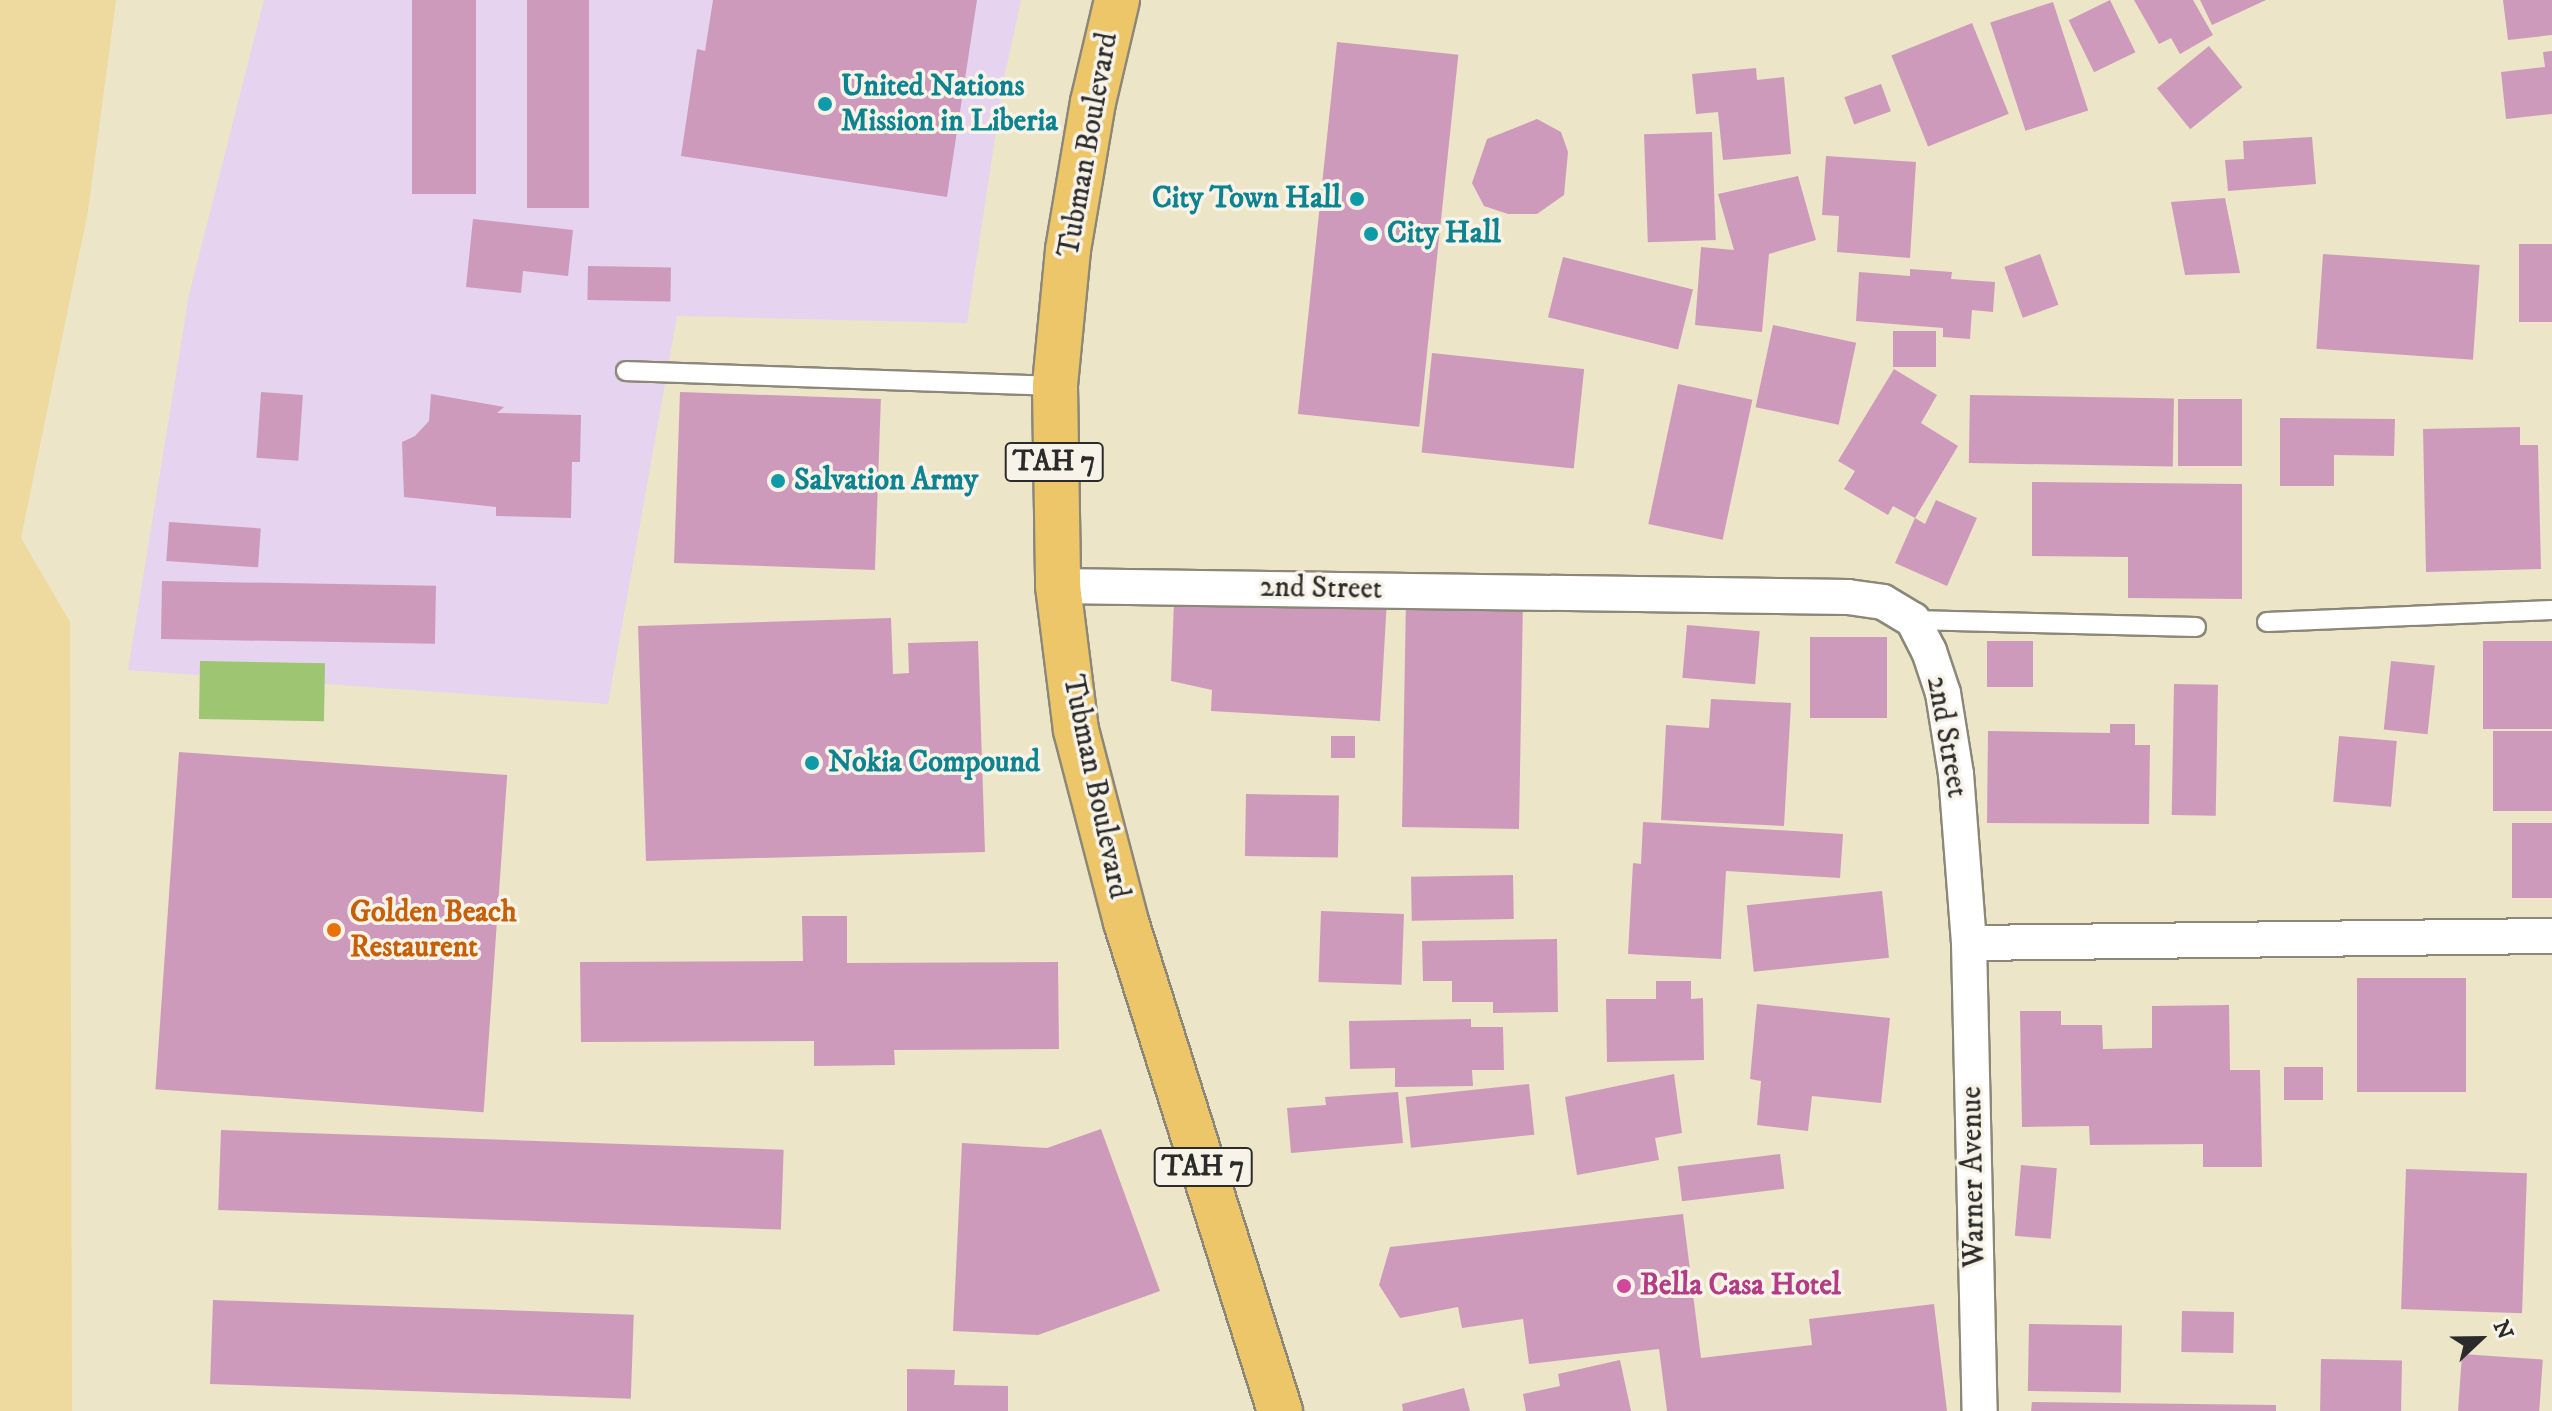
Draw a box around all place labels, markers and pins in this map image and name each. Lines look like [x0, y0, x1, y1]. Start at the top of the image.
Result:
place label: United Nations Mission in Liberia [841, 69, 1058, 140]
marker: United Nations Mission in Liberia [816, 95, 834, 113]
place label: City Town Hall [1152, 181, 1341, 217]
marker: City Town Hall [1348, 190, 1366, 208]
place label: City Hall [1387, 216, 1501, 252]
marker: City Hall [1362, 225, 1380, 243]
place label: Salvation Army [794, 463, 978, 499]
marker: Salvation Army [769, 472, 787, 490]
place label: Nokia Compound [828, 745, 1040, 781]
marker: Nokia Compound [803, 754, 821, 772]
place label: Golden Beach Restaurent [350, 895, 517, 966]
marker: Golden Beach Restaurent [325, 921, 343, 939]
place label: Bella Casa Hotel [1640, 1268, 1841, 1304]
marker: Bella Casa Hotel [1615, 1277, 1633, 1295]

